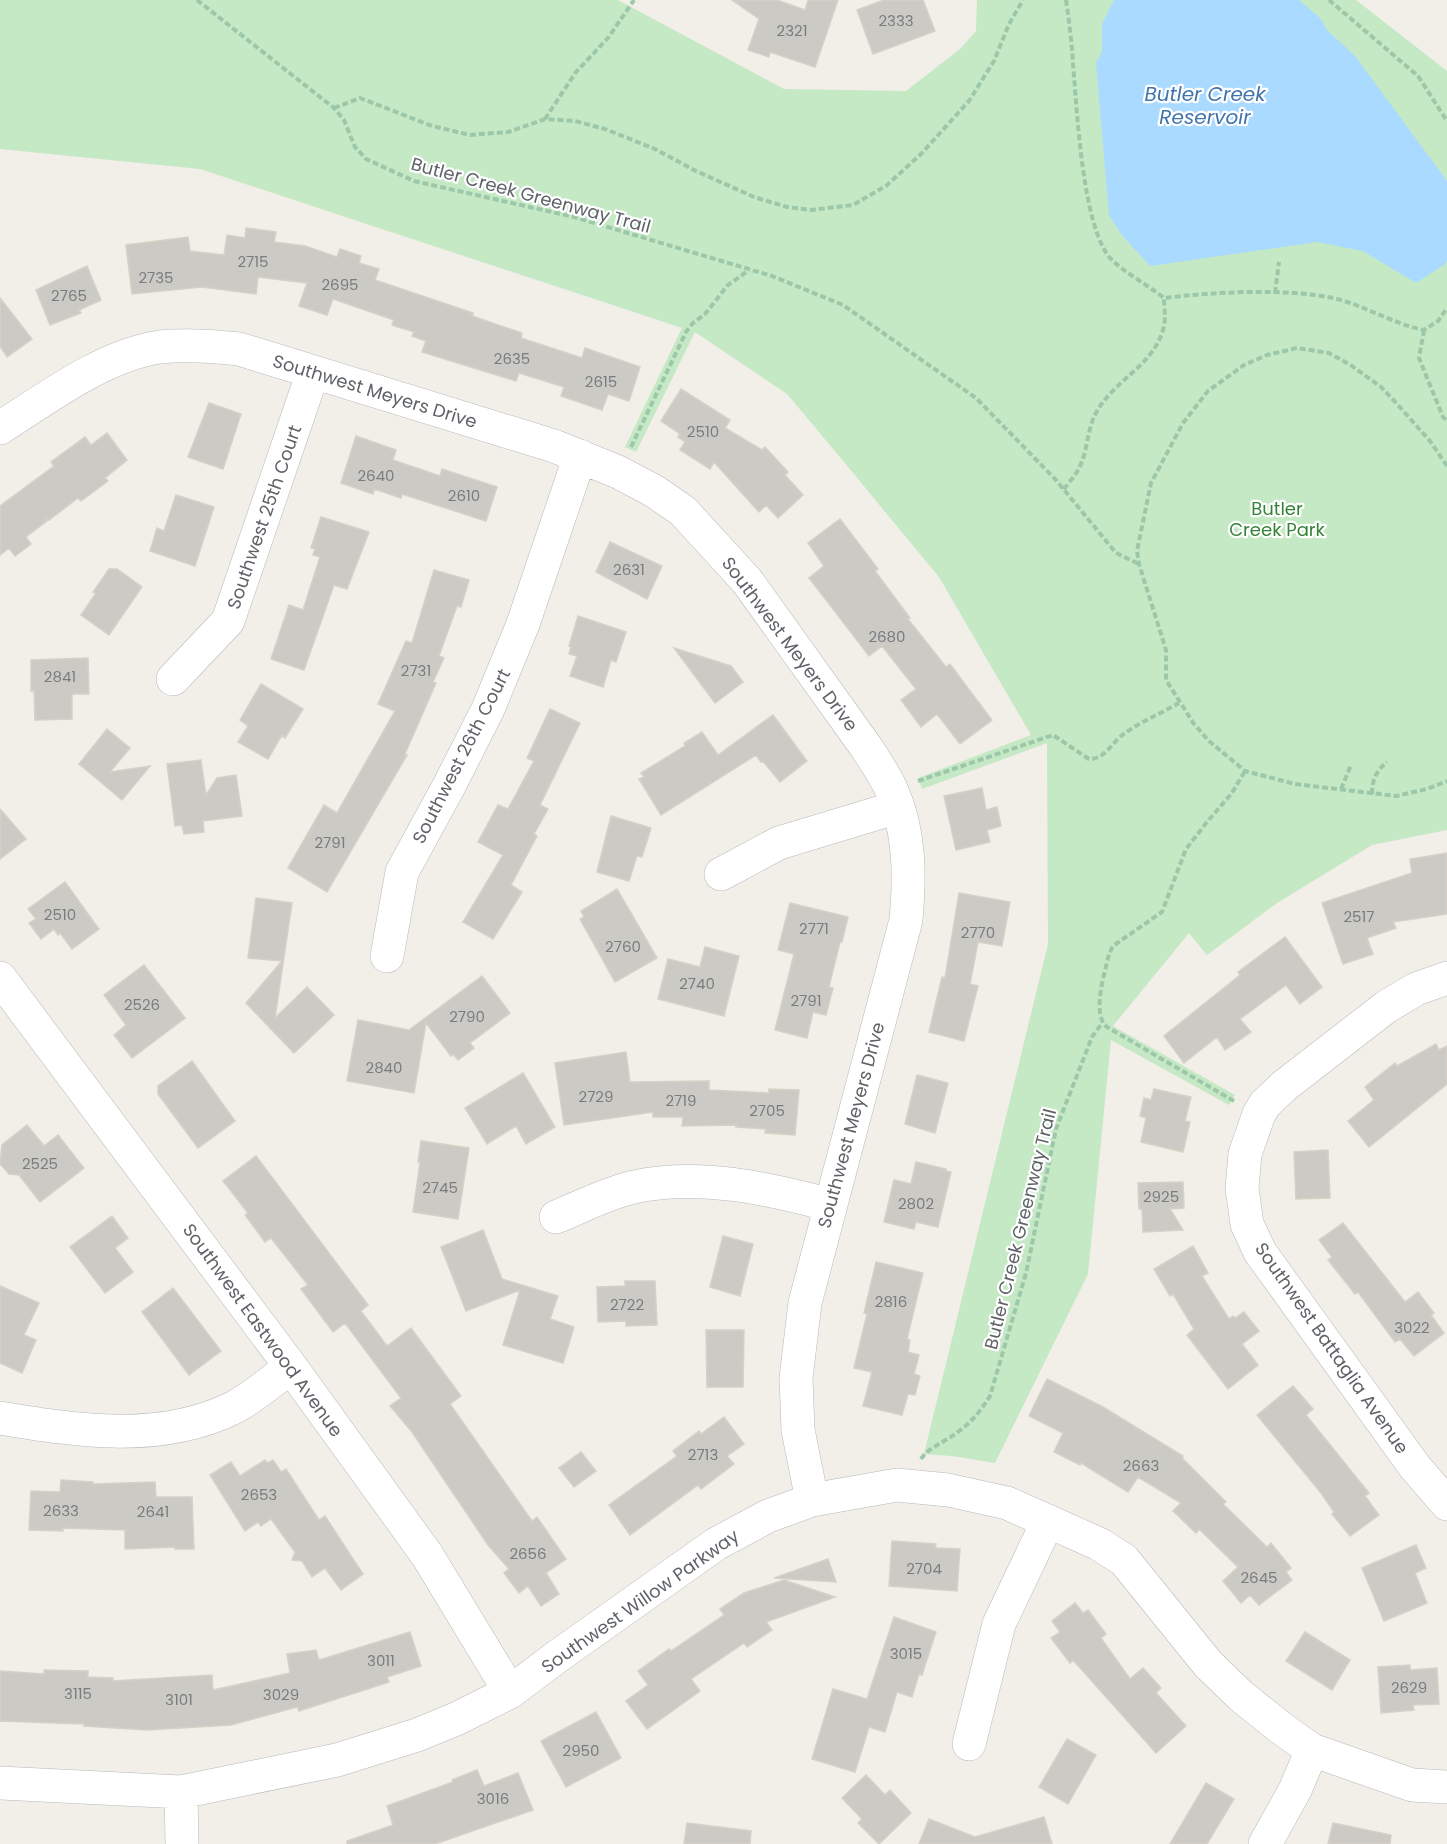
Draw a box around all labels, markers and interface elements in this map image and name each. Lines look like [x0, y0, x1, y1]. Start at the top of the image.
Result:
house number: 2333 [878, 10, 914, 31]
house number: 2321 [777, 20, 807, 41]
water label: Butler Creek Reservoir [1144, 80, 1267, 131]
street label: Butler Creek Greenway Trail [408, 151, 654, 239]
house number: 2715 [237, 251, 269, 272]
house number: 2735 [138, 267, 174, 288]
house number: 2695 [321, 274, 359, 295]
house number: 2765 [51, 285, 87, 306]
street label: Southwest Meyers Drive [270, 348, 480, 434]
house number: 2635 [494, 348, 530, 369]
house number: 2615 [585, 371, 617, 392]
house number: 2510 [687, 421, 719, 442]
street label: Southwest 25th Court [221, 422, 307, 612]
house number: 2640 [357, 465, 395, 486]
house number: 2610 [448, 485, 480, 506]
park label: Butler Creek Park [1229, 496, 1326, 542]
street label: Southwest Meyers Drive [716, 552, 864, 736]
house number: 2631 [613, 559, 645, 580]
house number: 2680 [868, 626, 906, 647]
house number: 2731 [401, 660, 431, 681]
street label: Southwest 26th Court [406, 664, 516, 848]
house number: 2841 [44, 666, 76, 687]
house number: 2791 [314, 832, 346, 853]
house number: 2510 [44, 904, 76, 925]
house number: 2517 [1343, 906, 1375, 927]
house number: 2771 [799, 918, 829, 939]
house number: 2770 [961, 922, 995, 943]
house number: 2760 [605, 936, 641, 957]
house number: 2740 [679, 973, 715, 994]
house number: 2791 [790, 990, 822, 1011]
house number: 2526 [124, 994, 160, 1015]
house number: 2790 [449, 1006, 485, 1027]
street label: Southwest Meyers Drive [811, 1019, 891, 1231]
house number: 2840 [366, 1057, 402, 1078]
house number: 2729 [579, 1086, 613, 1107]
house number: 2719 [665, 1090, 697, 1111]
house number: 2705 [749, 1100, 785, 1121]
street label: Butler Creek Greenway Trail [978, 1106, 1062, 1352]
house number: 2525 [22, 1153, 58, 1174]
house number: 2745 [422, 1177, 458, 1198]
house number: 2925 [1143, 1186, 1179, 1207]
house number: 2802 [898, 1193, 934, 1214]
street label: Southwest Eastwood Avenue [177, 1218, 349, 1442]
street label: Southwest Battaglia Avenue [1249, 1237, 1415, 1459]
house number: 2816 [875, 1291, 907, 1312]
house number: 2722 [610, 1294, 644, 1315]
house number: 3022 [1394, 1317, 1430, 1338]
house number: 2713 [688, 1444, 718, 1465]
house number: 2663 [1123, 1455, 1159, 1476]
house number: 2653 [241, 1484, 277, 1505]
house number: 2633 [43, 1500, 79, 1521]
house number: 2641 [137, 1501, 169, 1522]
street label: Southwest Willow Parkway [536, 1523, 744, 1679]
house number: 2656 [509, 1543, 547, 1564]
house number: 2704 [906, 1558, 942, 1579]
house number: 2645 [1240, 1567, 1278, 1588]
house number: 3015 [890, 1643, 922, 1664]
house number: 3011 [367, 1650, 395, 1671]
house number: 2629 [1391, 1677, 1427, 1698]
house number: 3115 [64, 1683, 92, 1704]
house number: 3029 [263, 1684, 299, 1705]
house number: 3101 [165, 1689, 193, 1710]
house number: 2950 [563, 1740, 599, 1761]
house number: 3016 [477, 1788, 509, 1809]

